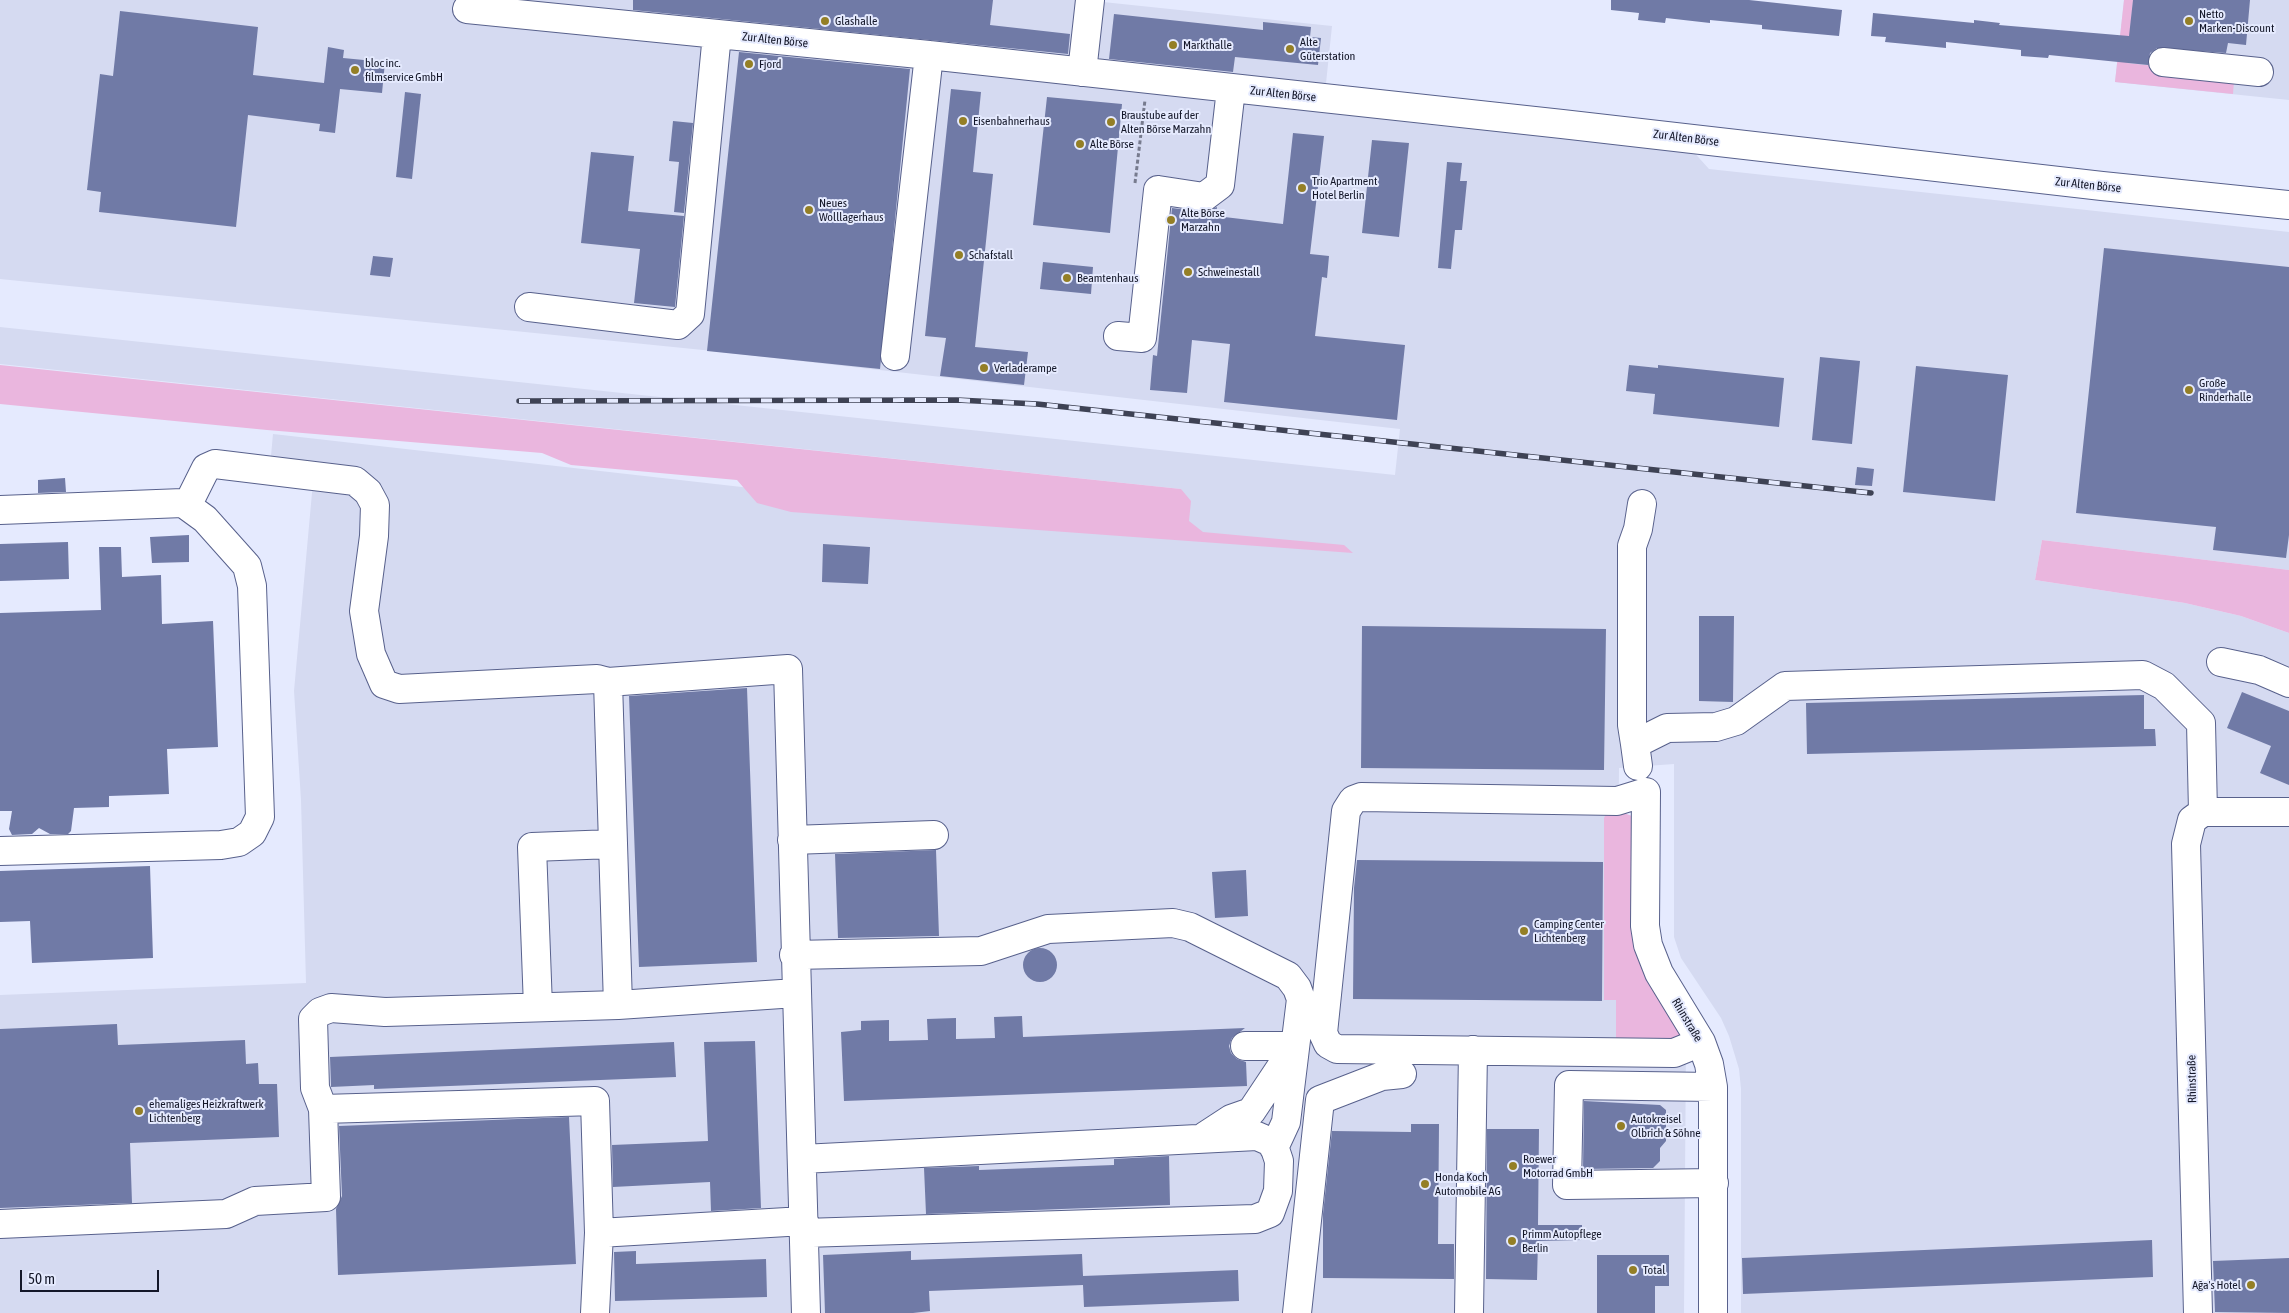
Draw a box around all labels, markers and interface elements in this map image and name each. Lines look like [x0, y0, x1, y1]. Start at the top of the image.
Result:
place label: Netto Marken-Discount [2199, 7, 2274, 35]
place label: Glashalle [835, 14, 877, 28]
marker: Glashalle [819, 15, 831, 27]
marker: Netto Marken-Discount [2183, 15, 2195, 27]
street label: Zur Alten Börse [741, 29, 809, 51]
place label: Alte Güterstation [1300, 35, 1355, 63]
place label: Markthalle [1183, 38, 1232, 52]
marker: Markthalle [1167, 39, 1179, 51]
marker: Alte Güterstation [1284, 43, 1296, 55]
place label: bloc inc. filmservice GmbH [365, 56, 443, 84]
place label: Fjord [759, 57, 781, 71]
marker: Fjord [743, 58, 755, 70]
marker: bloc inc. filmservice GmbH [349, 64, 361, 76]
street label: Zur Alten Börse [1249, 83, 1317, 105]
place label: Braustube auf der Alten Börse Marzahn [1121, 108, 1211, 136]
place label: Eisenbahnerhaus [973, 114, 1050, 128]
marker: Eisenbahnerhaus [957, 115, 969, 127]
marker: Braustube auf der Alten Börse Marzahn [1105, 116, 1117, 128]
street label: Zur Alten Börse [1652, 127, 1720, 149]
place label: Alte Börse [1090, 137, 1134, 151]
marker: Alte Börse [1074, 138, 1086, 150]
place label: Trio Apartment Hotel Berlin [1312, 174, 1378, 202]
street label: Zur Alten Börse [2054, 174, 2122, 196]
marker: Trio Apartment Hotel Berlin [1296, 182, 1308, 194]
place label: Neues Wolllagerhaus [819, 196, 883, 224]
marker: Neues Wolllagerhaus [803, 204, 815, 216]
place label: Alte Börse Marzahn [1181, 206, 1225, 234]
marker: Alte Börse Marzahn [1165, 214, 1177, 226]
place label: Schafstall [969, 248, 1013, 262]
marker: Schafstall [953, 249, 965, 261]
place label: Schweinestall [1198, 265, 1259, 279]
marker: Schweinestall [1182, 266, 1194, 278]
place label: Beamtenhaus [1077, 271, 1138, 285]
marker: Beamtenhaus [1061, 272, 1073, 284]
place label: Verladerampe [994, 361, 1057, 375]
marker: Verladerampe [978, 362, 990, 374]
place label: Große Rinderhalle [2199, 376, 2251, 404]
marker: Große Rinderhalle [2183, 384, 2195, 396]
place label: Camping Center Lichtenberg [1534, 917, 1604, 945]
marker: Camping Center Lichtenberg [1518, 925, 1530, 937]
street label: Rhinstraße [1668, 996, 1706, 1044]
street label: Rhinstraße [2184, 1055, 2200, 1103]
place label: ehemaliges Heizkraftwerk Lichtenberg [149, 1097, 264, 1125]
marker: ehemaliges Heizkraftwerk Lichtenberg [133, 1105, 145, 1117]
place label: Autokreisel Olbrich & Söhne [1631, 1112, 1701, 1140]
marker: Autokreisel Olbrich & Söhne [1615, 1120, 1627, 1132]
place label: Roewer Motorrad GmbH [1523, 1152, 1593, 1180]
marker: Roewer Motorrad GmbH [1507, 1160, 1519, 1172]
place label: Honda Koch Automobile AG [1435, 1170, 1501, 1198]
marker: Honda Koch Automobile AG [1419, 1178, 1431, 1190]
place label: Primm Autopflege Berlin [1522, 1227, 1602, 1255]
marker: Primm Autopflege Berlin [1506, 1235, 1518, 1247]
scale bar [22, 1260, 161, 1292]
place label: Total [1643, 1263, 1665, 1277]
marker: Total [1627, 1264, 1639, 1276]
text: 50 m [28, 1270, 55, 1287]
place label: Ağa's Hotel [2192, 1278, 2241, 1292]
marker: Ağa's Hotel [2245, 1279, 2257, 1291]

